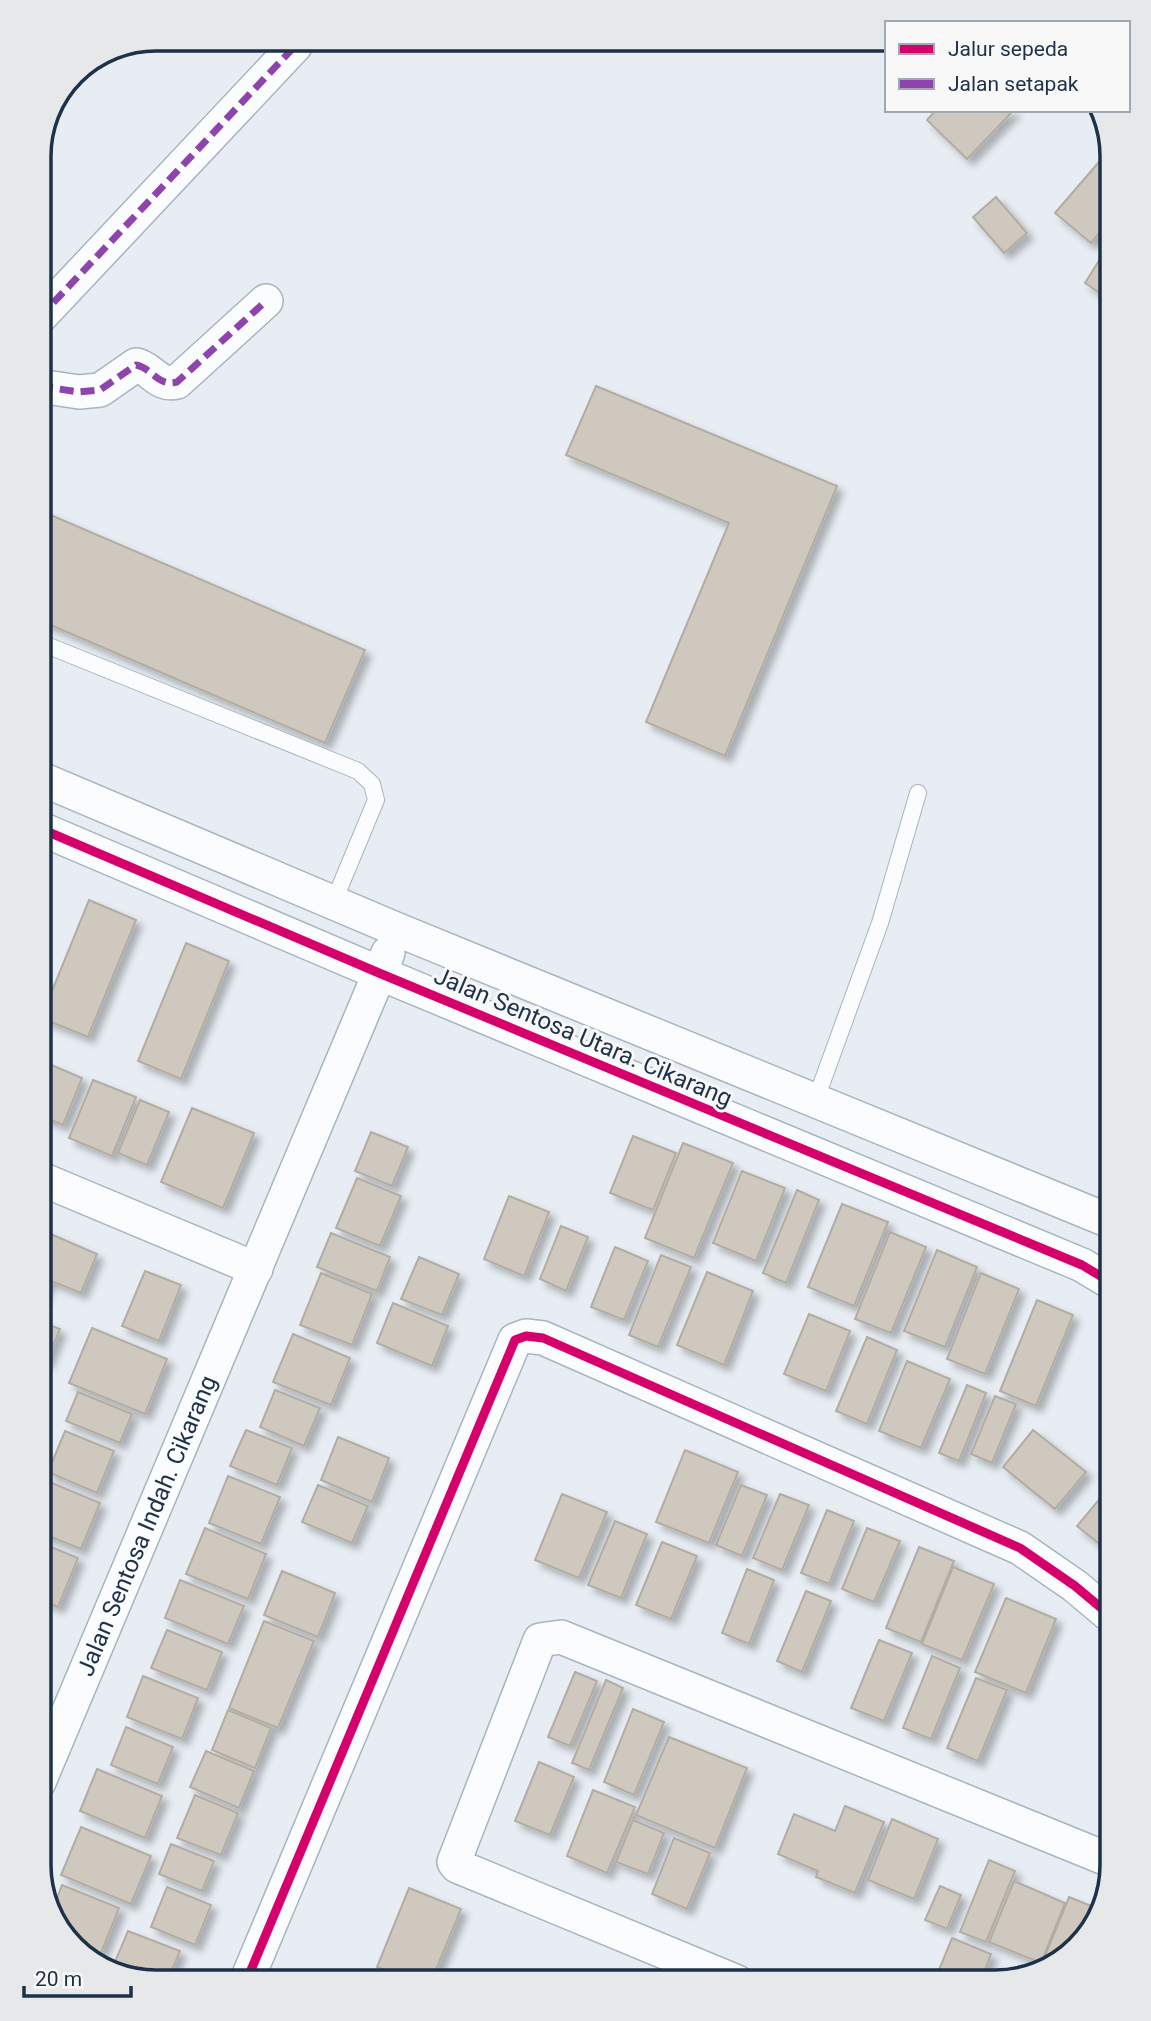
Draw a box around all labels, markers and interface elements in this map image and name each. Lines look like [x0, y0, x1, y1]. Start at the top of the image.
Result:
legend [885, 21, 1130, 112]
text: Jalur sepeda [948, 37, 1068, 61]
text: Jalan setapak [948, 72, 1079, 96]
street label: Jalan Sentosa Utara. Cikarang [430, 961, 736, 1113]
street label: Jalan Sentosa Indah. Cikarang [71, 1371, 223, 1680]
scale bar [24, 1954, 131, 1998]
text: 20 m [35, 1967, 82, 1991]

